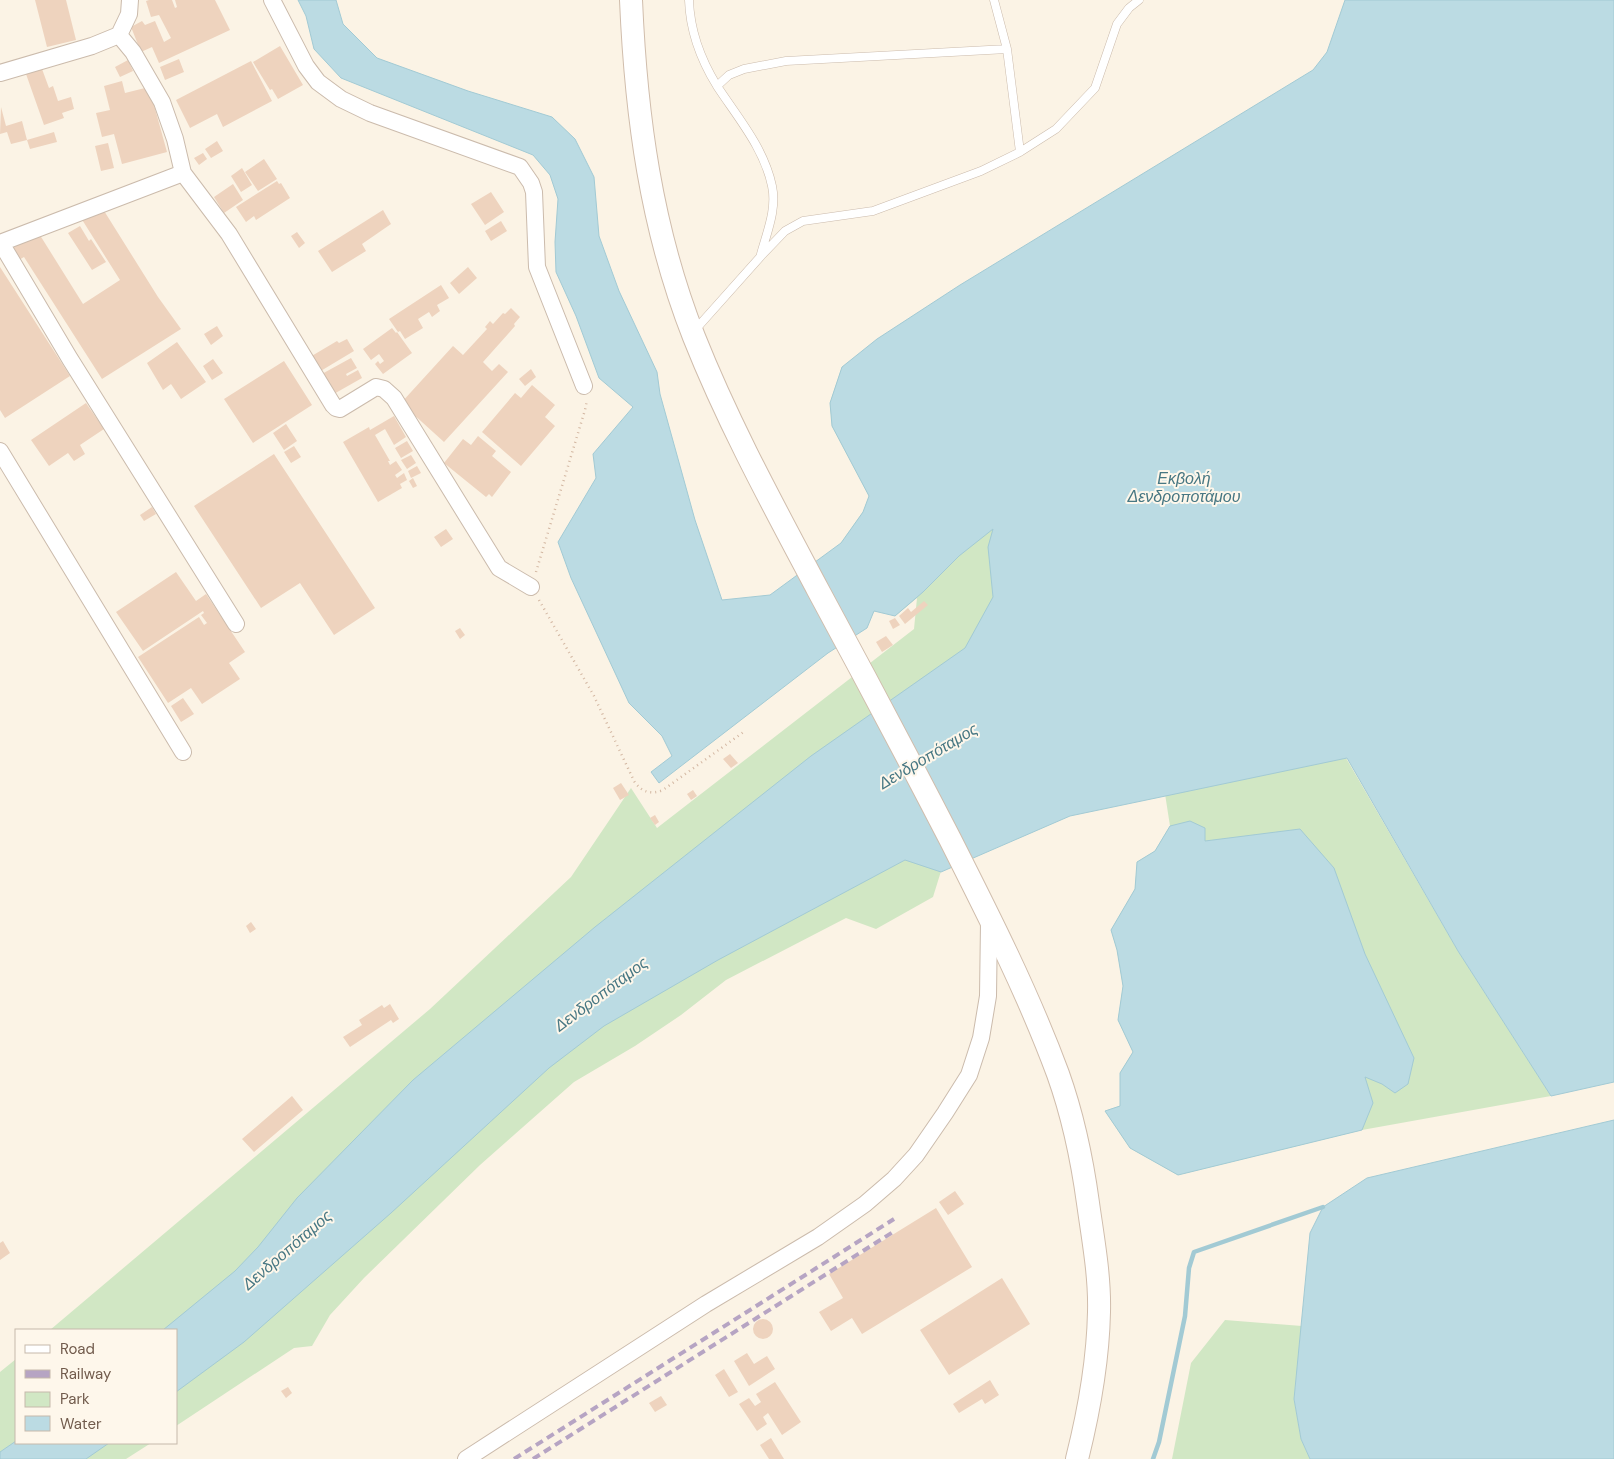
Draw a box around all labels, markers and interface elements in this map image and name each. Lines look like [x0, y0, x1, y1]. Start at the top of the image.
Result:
water label: Εκβολή Δενδροποτάμου [1126, 468, 1241, 507]
water label: Δενδροπόταμος [874, 718, 982, 794]
water label: Δενδροπόταμος [549, 952, 652, 1037]
water label: Δενδροπόταμος [237, 1205, 336, 1295]
legend [15, 1329, 178, 1444]
text: Road [60, 1339, 95, 1359]
text: Railway [60, 1364, 112, 1384]
text: Park [60, 1389, 90, 1409]
text: Water [60, 1414, 102, 1434]

